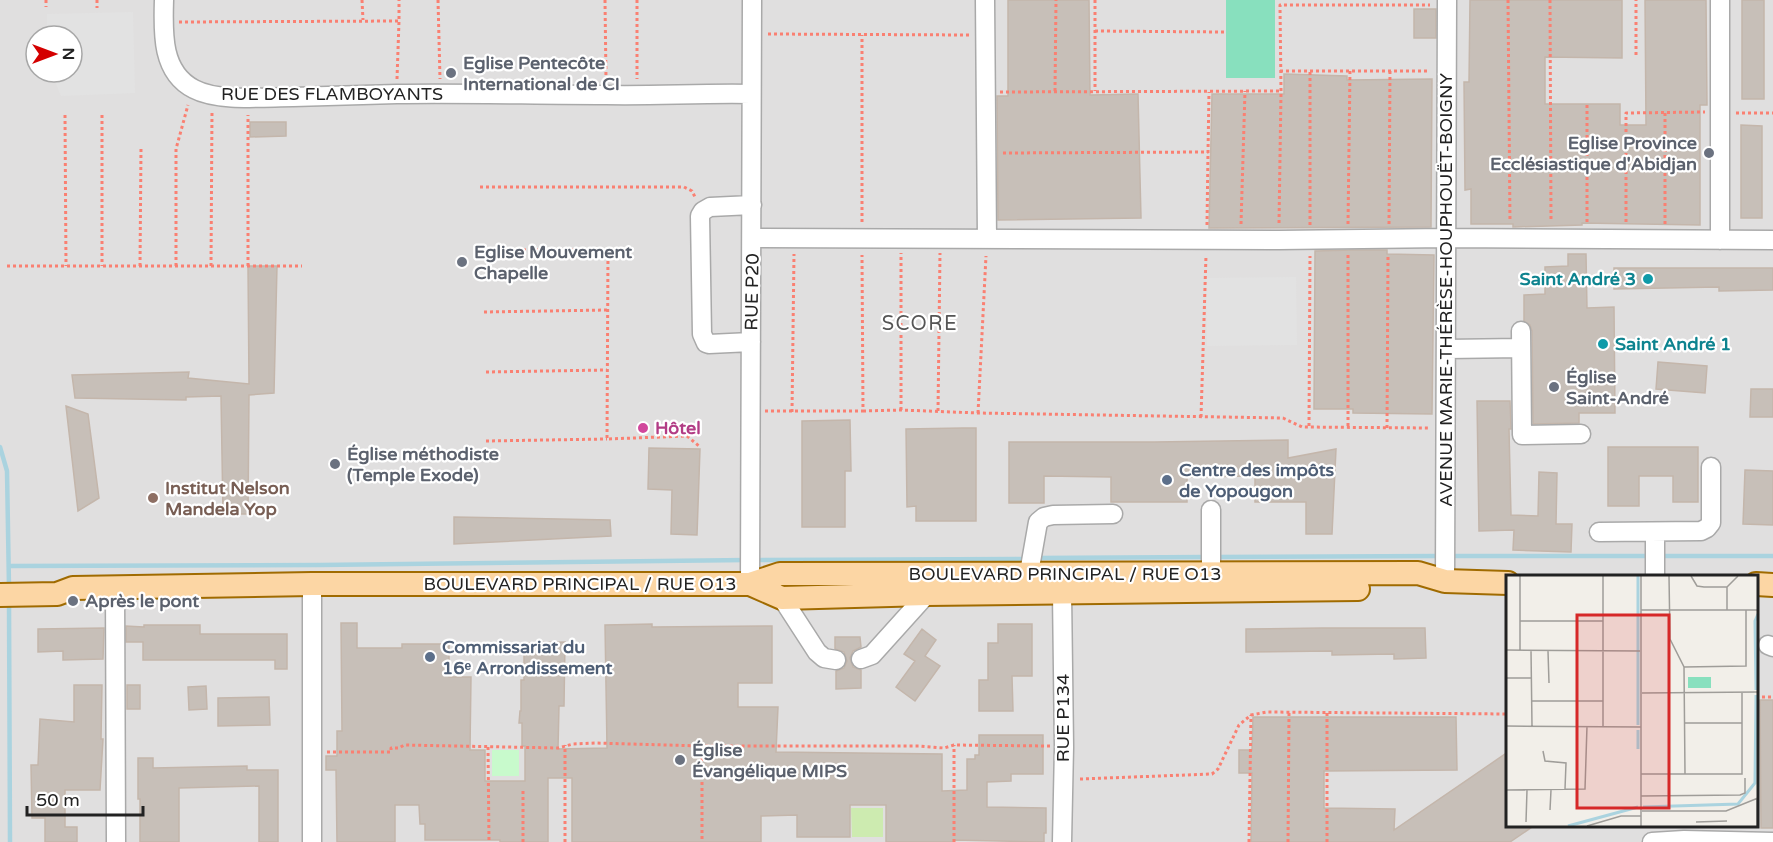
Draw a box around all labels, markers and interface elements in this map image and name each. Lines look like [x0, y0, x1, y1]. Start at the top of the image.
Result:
north arrow [24, 24, 84, 84]
text: N [58, 48, 78, 60]
place label: Eglise Pentecôte International de CI [463, 52, 620, 95]
marker: Eglise Pentecôte International de CI [444, 66, 458, 80]
street label: AVENUE MARIE-THÉRÈSE-HOUPHOUËT-BOIGNY [1435, 73, 1457, 507]
street label: RUE DES FLAMBOYANTS [221, 83, 443, 105]
place label: Eglise Province Ecclésiastique d'Abidjan [1490, 132, 1697, 175]
marker: Eglise Province Ecclésiastique d'Abidjan [1702, 146, 1716, 160]
place label: Eglise Mouvement Chapelle [474, 241, 632, 284]
street label: RUE P20 [740, 253, 764, 331]
marker: Eglise Mouvement Chapelle [455, 255, 469, 269]
place label: Saint André 3 [1520, 268, 1636, 290]
marker: Saint André 3 [1641, 272, 1655, 286]
district label: SCORE [882, 312, 958, 336]
place label: Saint André 1 [1615, 333, 1731, 355]
marker: Saint André 1 [1596, 337, 1610, 351]
place label: Église Saint-André [1566, 366, 1669, 409]
marker: Église Saint-André [1547, 380, 1561, 394]
place label: Hôtel [655, 417, 701, 439]
marker: Hôtel [636, 421, 650, 435]
place label: Église méthodiste (Temple Exode) [347, 443, 499, 486]
marker: Église méthodiste (Temple Exode) [328, 457, 342, 471]
place label: Centre des impôts de Yopougon [1179, 459, 1335, 502]
marker: Centre des impôts de Yopougon [1160, 473, 1174, 487]
place label: Institut Nelson Mandela Yop [165, 477, 290, 520]
marker: Institut Nelson Mandela Yop [146, 491, 160, 505]
street label: BOULEVARD PRINCIPAL / RUE O13 [908, 563, 1222, 585]
street label: BOULEVARD PRINCIPAL / RUE O13 [423, 573, 737, 595]
inset map [1506, 575, 1758, 827]
place label: Après le pont [85, 590, 199, 612]
marker: Après le pont [66, 594, 80, 608]
place label: Commissariat du 16ᵉ Arrondissement [442, 636, 613, 679]
marker: Commissariat du 16ᵉ Arrondissement [423, 650, 437, 664]
street label: RUE P134 [1052, 674, 1074, 762]
place label: Église Évangélique MIPS [692, 739, 847, 782]
marker: Église Évangélique MIPS [673, 753, 687, 767]
scale bar [27, 779, 142, 817]
text: 50 m [36, 789, 80, 811]

